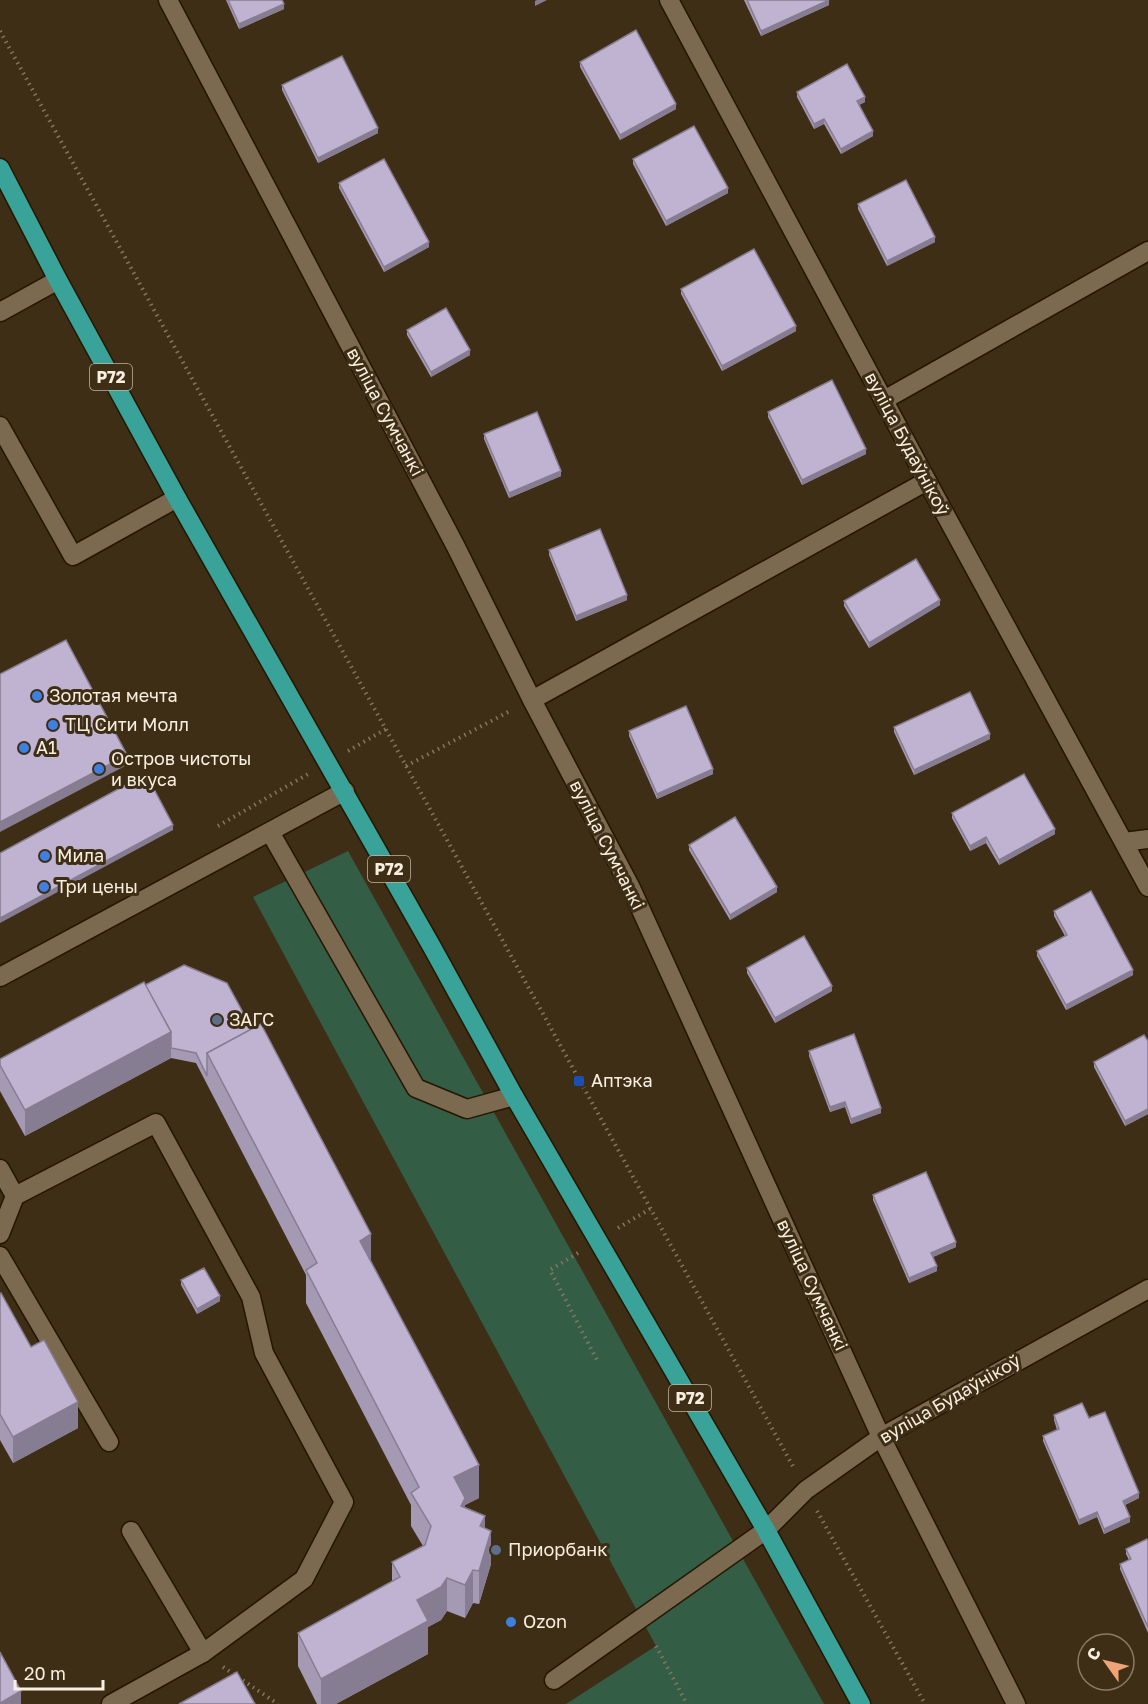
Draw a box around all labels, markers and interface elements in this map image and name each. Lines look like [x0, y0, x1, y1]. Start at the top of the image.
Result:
street label: вуліца Сумчанкі [343, 343, 429, 480]
road number: Р72 [90, 364, 132, 390]
street label: вуліца Будаўнікоў [861, 368, 955, 519]
place label: Золотая мечта [49, 684, 178, 706]
marker: Золотая мечта [30, 689, 44, 703]
place label: ТЦ Сити Молл [65, 713, 189, 735]
marker: ТЦ Сити Молл [46, 718, 60, 732]
place label: A1 [36, 736, 57, 758]
marker: A1 [17, 741, 31, 755]
place label: Остров чистоты и вкуса [111, 747, 252, 790]
marker: Остров чистоты и вкуса [92, 762, 106, 776]
street label: вуліца Сумчанкі [566, 776, 650, 913]
place label: Мила [57, 844, 104, 866]
marker: Мила [38, 849, 52, 863]
road number: Р72 [368, 856, 410, 882]
place label: Три цены [56, 875, 138, 897]
marker: Три цены [37, 880, 51, 894]
place label: ЗАГС [229, 1008, 274, 1030]
marker: ЗАГС [210, 1013, 224, 1027]
place label: Аптэка [591, 1069, 653, 1091]
marker: Аптэка [572, 1074, 586, 1088]
street label: вуліца Сумчанкі [773, 1215, 853, 1354]
street label: вуліца Будаўнікоў [875, 1349, 1024, 1447]
road number: Р72 [669, 1385, 711, 1411]
place label: Приорбанк [508, 1538, 608, 1560]
marker: Приорбанк [489, 1543, 503, 1557]
place label: Ozon [523, 1610, 567, 1632]
marker: Ozon [504, 1615, 518, 1629]
north arrow [1076, 1632, 1136, 1692]
text: С [1082, 1643, 1105, 1664]
scale bar [15, 1653, 104, 1691]
text: 20 m [24, 1662, 66, 1684]

